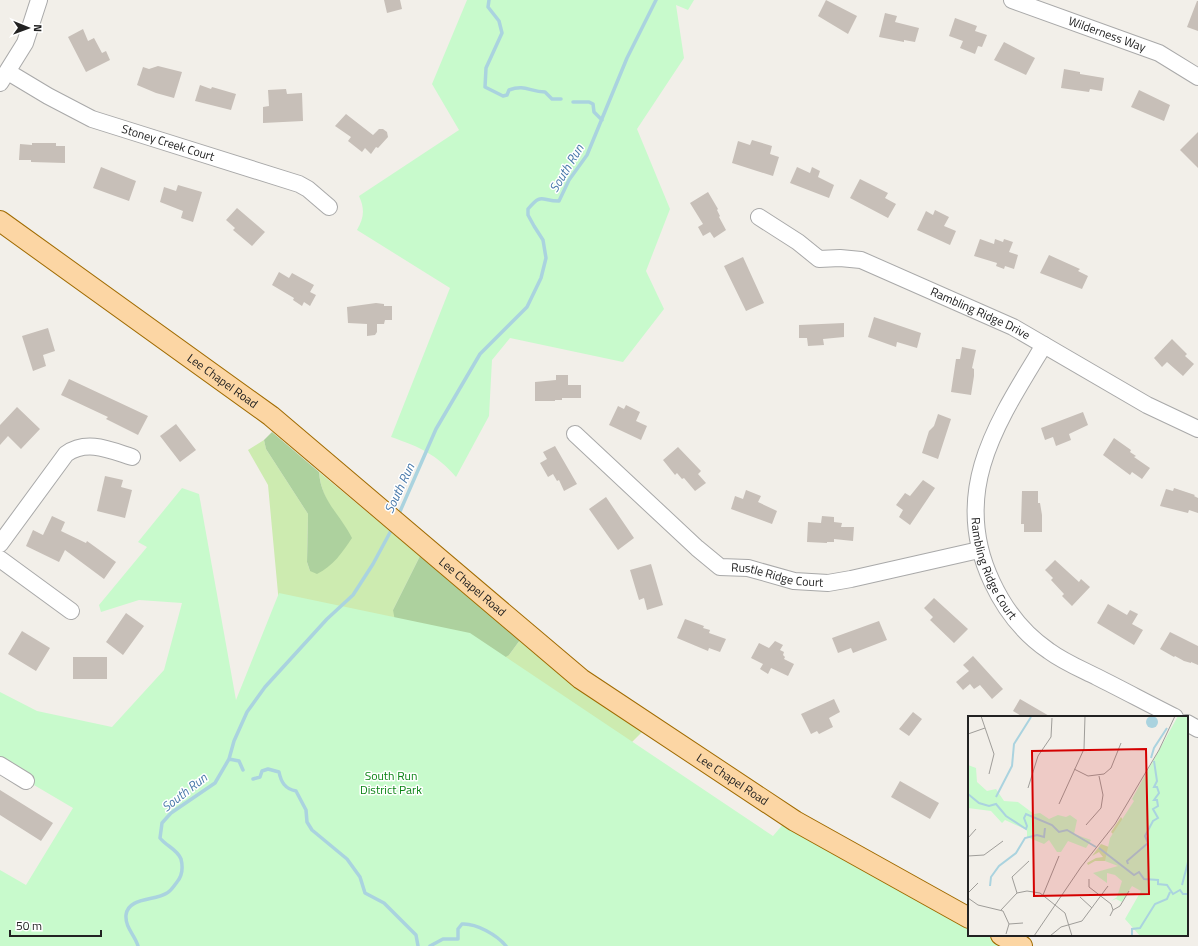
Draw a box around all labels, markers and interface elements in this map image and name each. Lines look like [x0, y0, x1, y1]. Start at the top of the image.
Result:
north arrow [8, 8, 48, 48]
street label: Wilderness Way [1066, 11, 1149, 57]
text: N [30, 24, 46, 32]
street label: Stoney Creek Court [119, 119, 218, 166]
water label: South Run [544, 140, 589, 196]
street label: Rambling Ridge Drive [927, 282, 1034, 344]
street label: Lee Chapel Road [183, 349, 262, 413]
water label: South Run [379, 459, 420, 516]
street label: Rambling Ridge Court [966, 517, 1022, 624]
street label: Lee Chapel Road [435, 552, 511, 621]
street label: Rustle Ridge Court [731, 557, 825, 592]
inset map [968, 716, 1188, 936]
street label: Lee Chapel Road [693, 748, 773, 810]
park label: South Run District Park [360, 766, 422, 799]
water label: South Run [157, 767, 212, 816]
scale bar [10, 912, 101, 938]
text: 50 m [16, 916, 42, 935]

